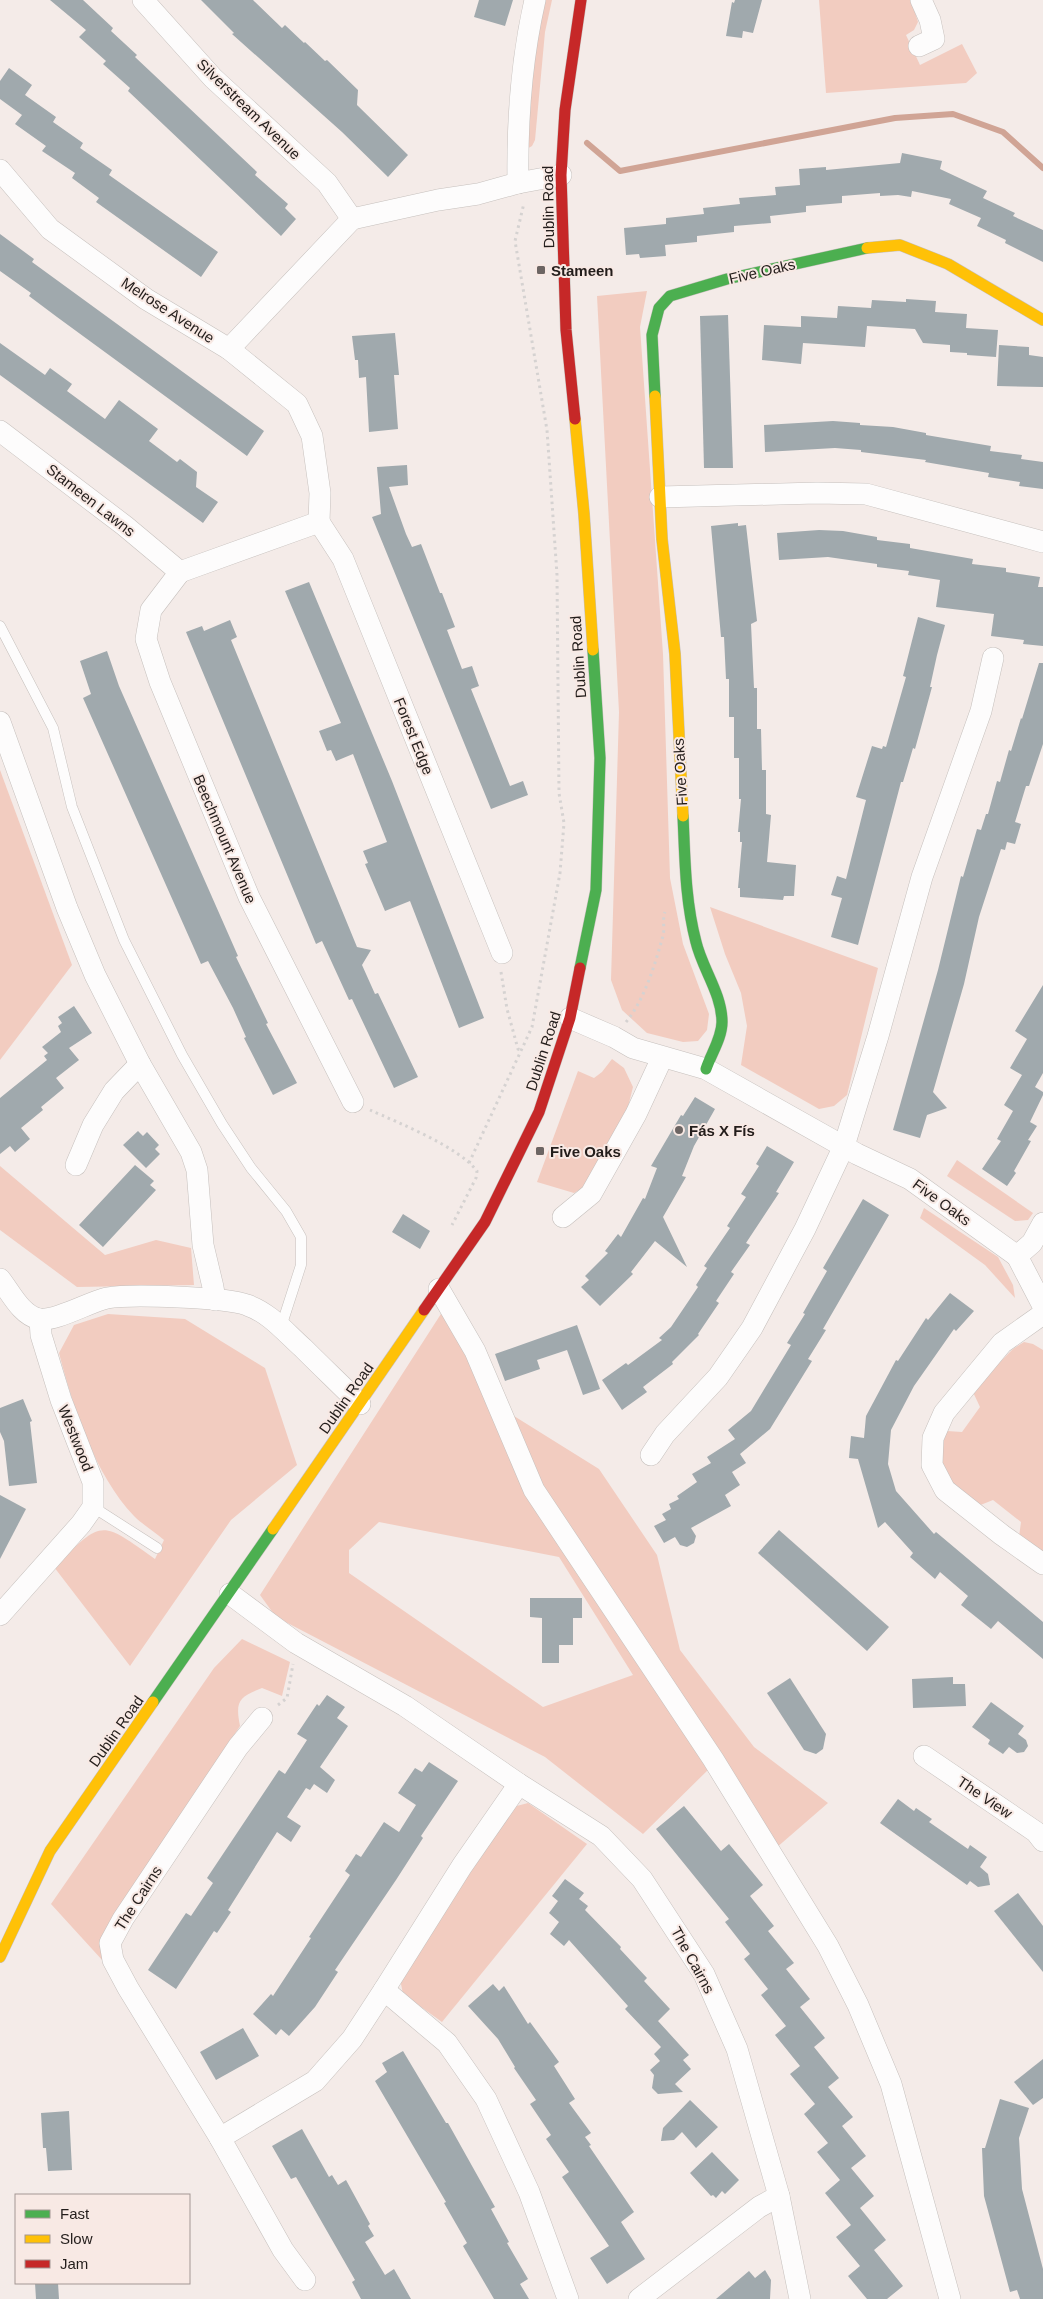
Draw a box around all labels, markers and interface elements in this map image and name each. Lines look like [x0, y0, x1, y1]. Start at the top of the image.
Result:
street label: Silverstream Avenue [194, 55, 304, 163]
street label: Dublin Road [539, 166, 557, 248]
street label: Five Oaks [727, 255, 797, 287]
place label: Stameen [551, 262, 614, 279]
marker: Stameen [535, 264, 547, 276]
street label: Melrose Avenue [118, 274, 218, 346]
street label: Stameen Lawns [43, 460, 139, 540]
street label: Dublin Road [567, 615, 589, 699]
street label: Forest Edge [391, 695, 437, 777]
street label: Five Oaks [670, 738, 690, 806]
street label: Beechmount Avenue [190, 772, 260, 906]
street label: Dublin Road [522, 1009, 564, 1093]
place label: Fás X Fís [689, 1122, 755, 1139]
marker: Fás X Fís [673, 1124, 685, 1136]
place label: Five Oaks [550, 1143, 621, 1160]
marker: Five Oaks [534, 1145, 546, 1157]
street label: Five Oaks [910, 1175, 974, 1229]
street label: Dublin Road [315, 1359, 377, 1437]
street label: Westwood [55, 1402, 97, 1474]
street label: Dublin Road [85, 1692, 147, 1770]
street label: The View [954, 1773, 1016, 1822]
street label: The Cairns [111, 1863, 165, 1933]
street label: The Cairns [668, 1924, 718, 1996]
legend [15, 2194, 190, 2284]
text: Fast [60, 2205, 90, 2222]
text: Slow [60, 2230, 93, 2247]
text: Jam [60, 2255, 88, 2272]

